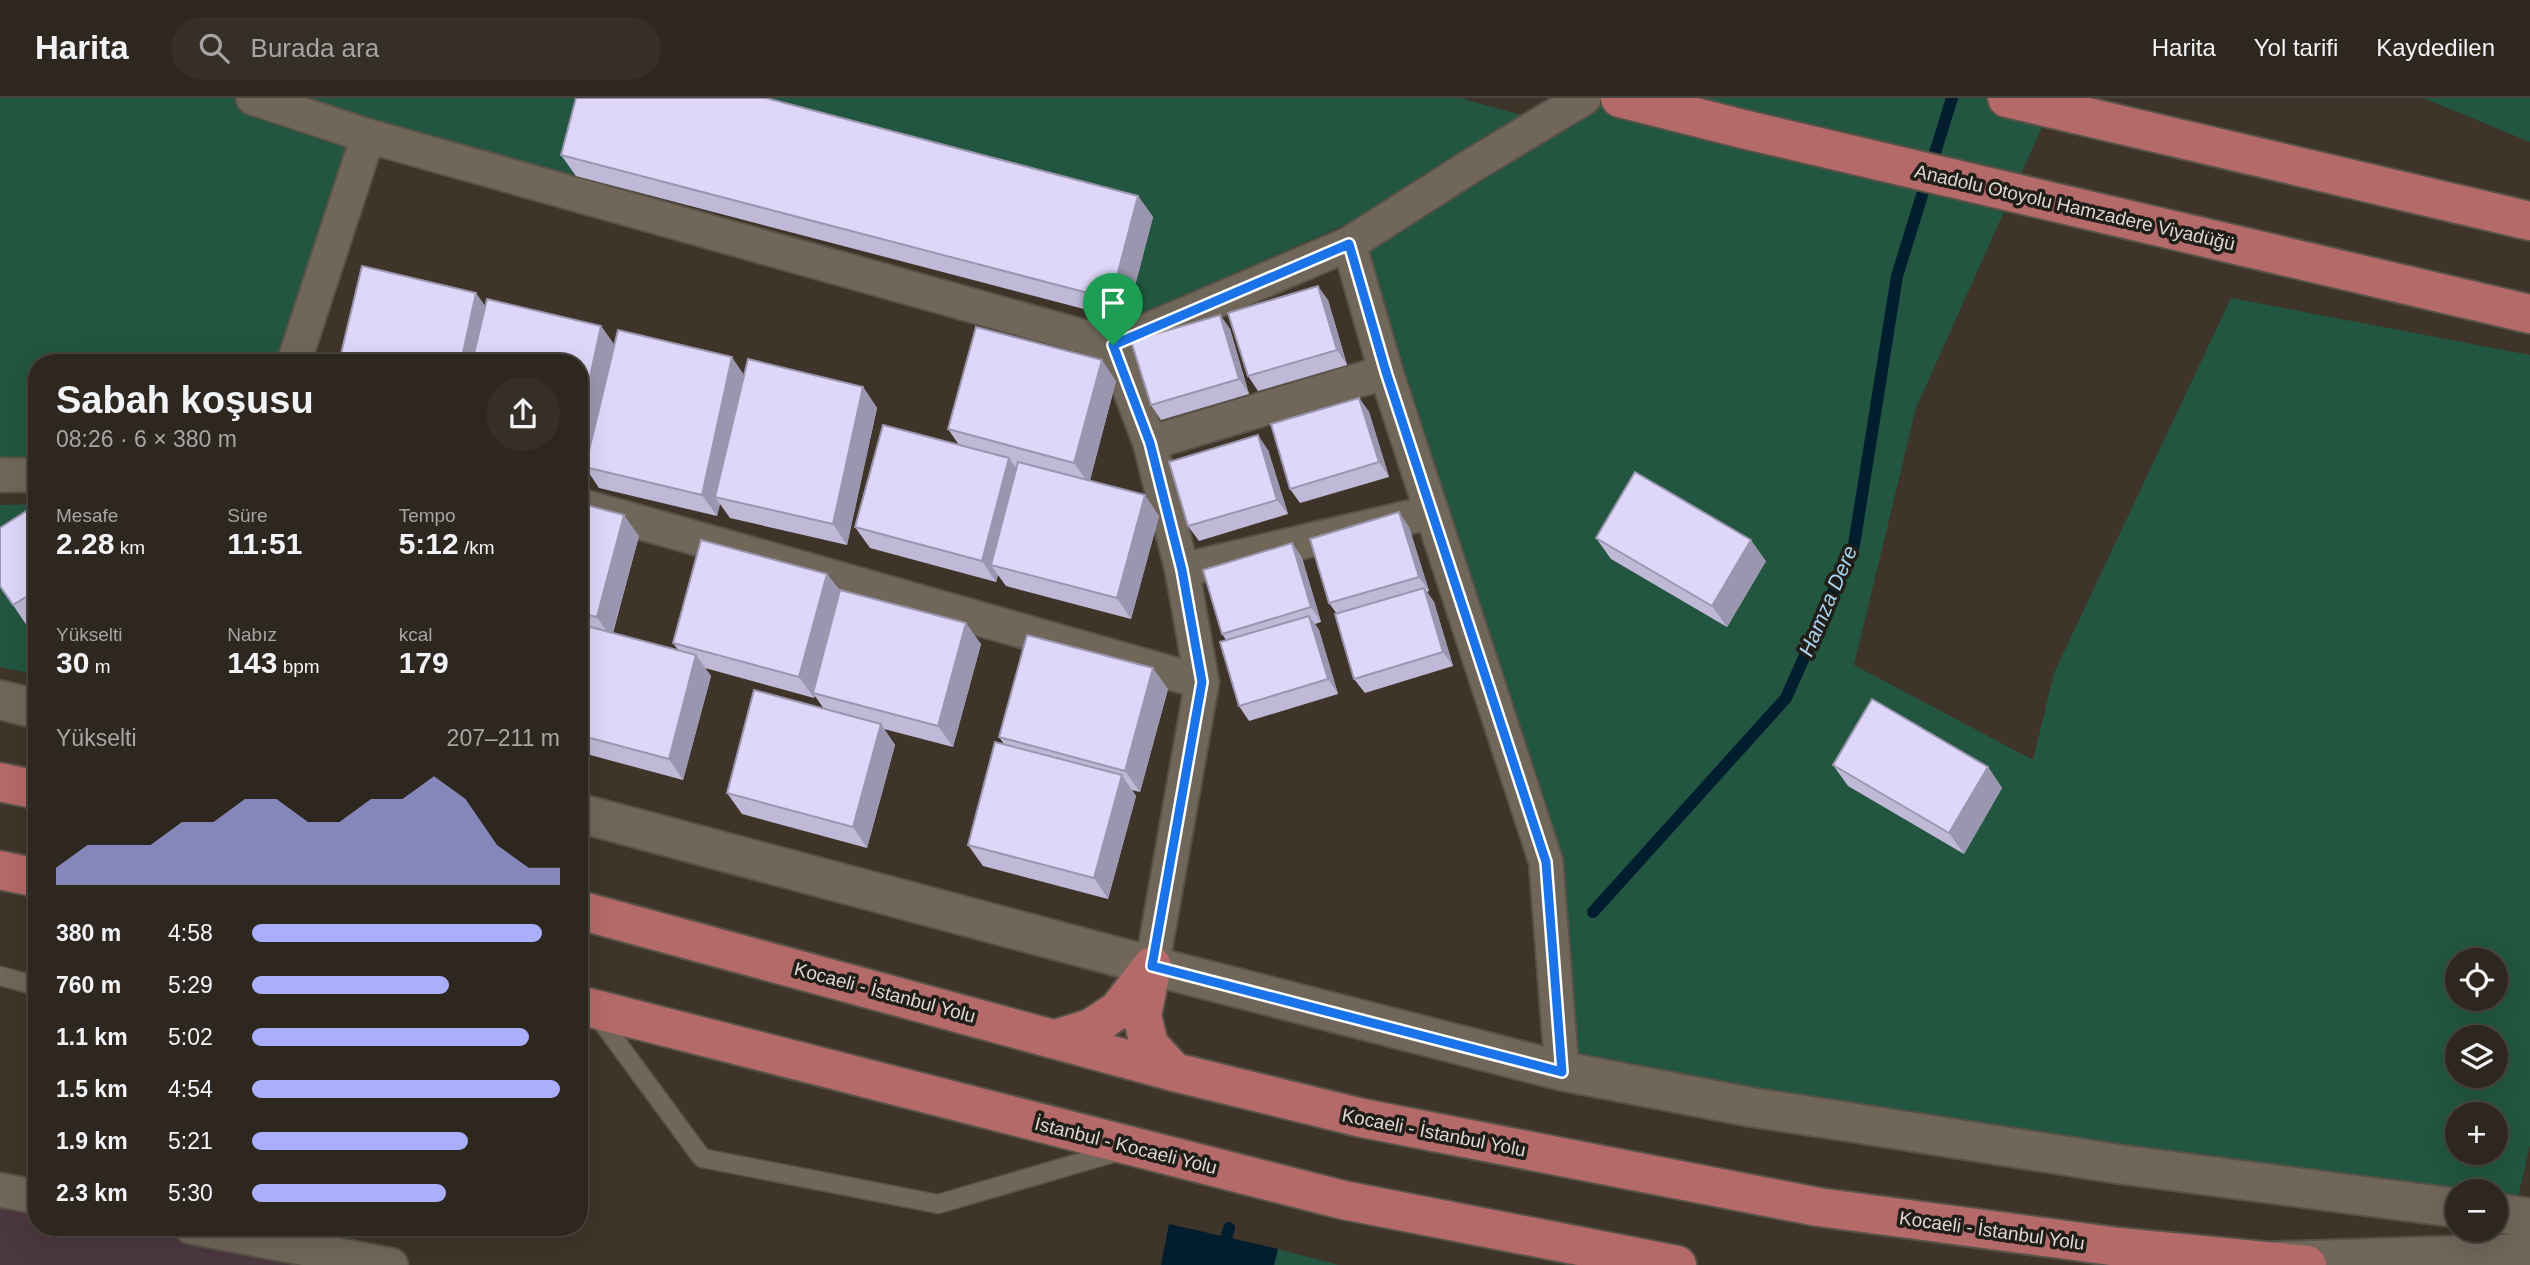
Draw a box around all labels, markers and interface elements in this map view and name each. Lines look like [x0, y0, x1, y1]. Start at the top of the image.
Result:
search box [171, 17, 661, 80]
text: Harita [35, 29, 129, 66]
icon: search [195, 29, 233, 67]
text: Burada ara [251, 33, 379, 63]
text: Harita [2152, 34, 2216, 61]
text: Yol tarifi [2254, 34, 2338, 61]
text: Kaydedilen [2376, 34, 2495, 61]
street label: Anadolu Otoyolu Hamzadere Viyadüğü [1913, 160, 2237, 255]
pin [1083, 273, 1143, 345]
icon: arrive [1094, 284, 1132, 322]
button: share [486, 377, 560, 451]
text: Sabah koşusu [56, 379, 314, 421]
text: 08:26 · 6 × 380 m [56, 426, 237, 452]
text: Mesafe [56, 505, 118, 526]
text: Süre [227, 505, 267, 526]
text: Tempo [399, 505, 456, 526]
text: 2.28 [56, 527, 114, 560]
text: 11:51 [227, 527, 302, 560]
text: 5:12 [399, 527, 459, 560]
text: km [114, 537, 145, 558]
text: /km [459, 537, 495, 558]
water label: Hamza Dere [1794, 542, 1861, 660]
text: Yükselti [56, 624, 123, 645]
text: Nabız [227, 624, 277, 645]
text: kcal [399, 624, 432, 645]
text: 30 [56, 646, 89, 679]
text: 143 [227, 646, 277, 679]
text: 179 [399, 646, 449, 679]
text: m [89, 656, 110, 677]
text: bpm [277, 656, 320, 677]
text: Yükselti [56, 725, 137, 751]
text: 207–211 m [447, 725, 560, 751]
text: 380 m [56, 920, 121, 946]
text: 4:58 [168, 920, 213, 946]
map controls [2445, 948, 2508, 1242]
button: locate [2445, 948, 2508, 1011]
street label: Kocaeli - İstanbul Yolu [792, 958, 978, 1027]
text: 760 m [56, 972, 121, 998]
text: 5:29 [168, 972, 213, 998]
text: 1.1 km [56, 1024, 128, 1050]
text: 5:02 [168, 1024, 213, 1050]
button: layers [2445, 1025, 2508, 1088]
text: 1.5 km [56, 1076, 128, 1102]
text: 4:54 [168, 1076, 213, 1102]
button: + [2445, 1102, 2508, 1165]
street label: Kocaeli - İstanbul Yolu [1340, 1104, 1528, 1161]
street label: İstanbul - Kocaeli Yolu [1033, 1113, 1219, 1178]
text: 1.9 km [56, 1128, 128, 1154]
text: 5:21 [168, 1128, 213, 1154]
button: − [2445, 1179, 2508, 1242]
text: 2.3 km [56, 1180, 128, 1206]
text: 5:30 [168, 1180, 213, 1206]
street label: Kocaeli - İstanbul Yolu [1898, 1207, 2086, 1254]

